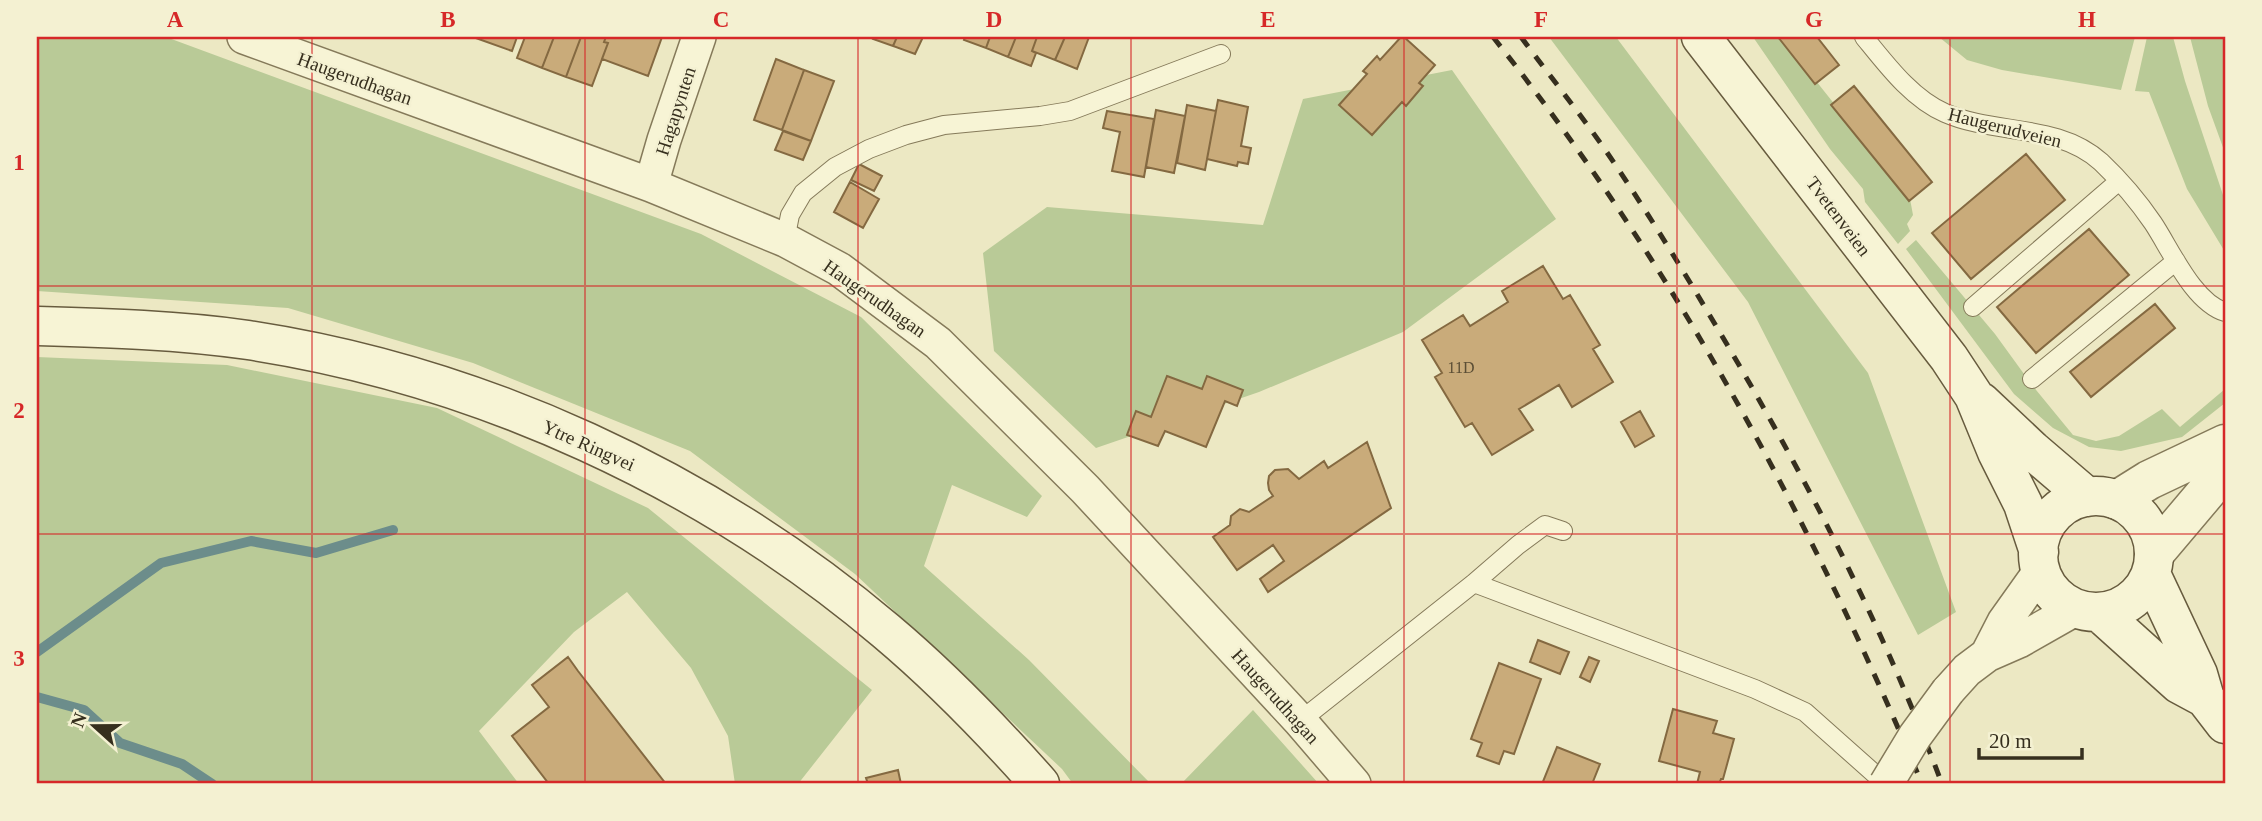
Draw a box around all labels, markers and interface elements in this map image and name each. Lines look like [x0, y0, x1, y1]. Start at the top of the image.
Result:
text: A [167, 7, 184, 32]
text: B [440, 7, 456, 32]
text: C [713, 7, 729, 32]
text: D [986, 7, 1002, 32]
text: E [1260, 7, 1276, 32]
text: F [1534, 7, 1548, 32]
text: G [1805, 7, 1823, 32]
text: H [2078, 7, 2096, 32]
street label: Haugerudhagan [295, 48, 415, 109]
street label: Hagapynten [651, 64, 700, 158]
street label: Haugerudveien [1946, 103, 2064, 152]
text: 1 [13, 150, 25, 175]
street label: Tvetenveien [1802, 172, 1876, 261]
street label: Haugerudhagan [819, 255, 930, 342]
house number: 11D [1448, 359, 1474, 376]
text: 2 [13, 398, 25, 423]
street label: Ytre Ringvei [539, 416, 638, 475]
street label: Haugerudhagan [1228, 645, 1324, 748]
text: 3 [13, 646, 25, 671]
north arrow [60, 692, 130, 762]
text: N [66, 710, 91, 730]
scale bar [1979, 716, 2082, 760]
text: 20 m [1989, 729, 2032, 753]

